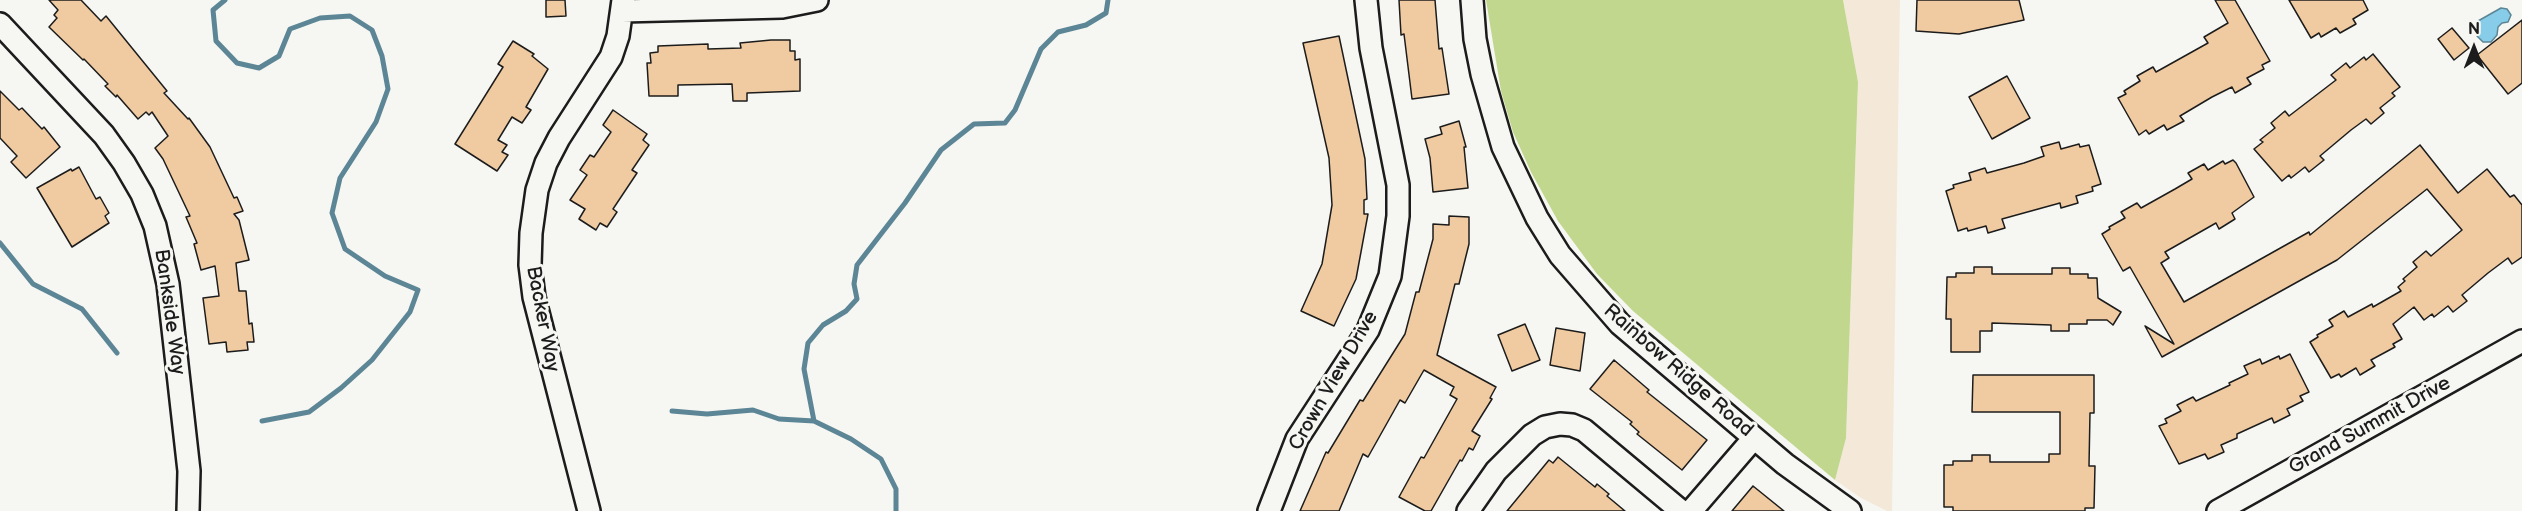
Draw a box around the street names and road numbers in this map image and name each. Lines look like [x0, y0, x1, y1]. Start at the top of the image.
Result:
street label: Bankside Way [148, 248, 190, 376]
street label: Backer Way [520, 264, 564, 374]
street label: Rainbow Ridge Road [1598, 299, 1758, 443]
street label: Crown View Drive [1284, 307, 1384, 455]
street label: Grand Summit Drive [2285, 372, 2455, 480]

